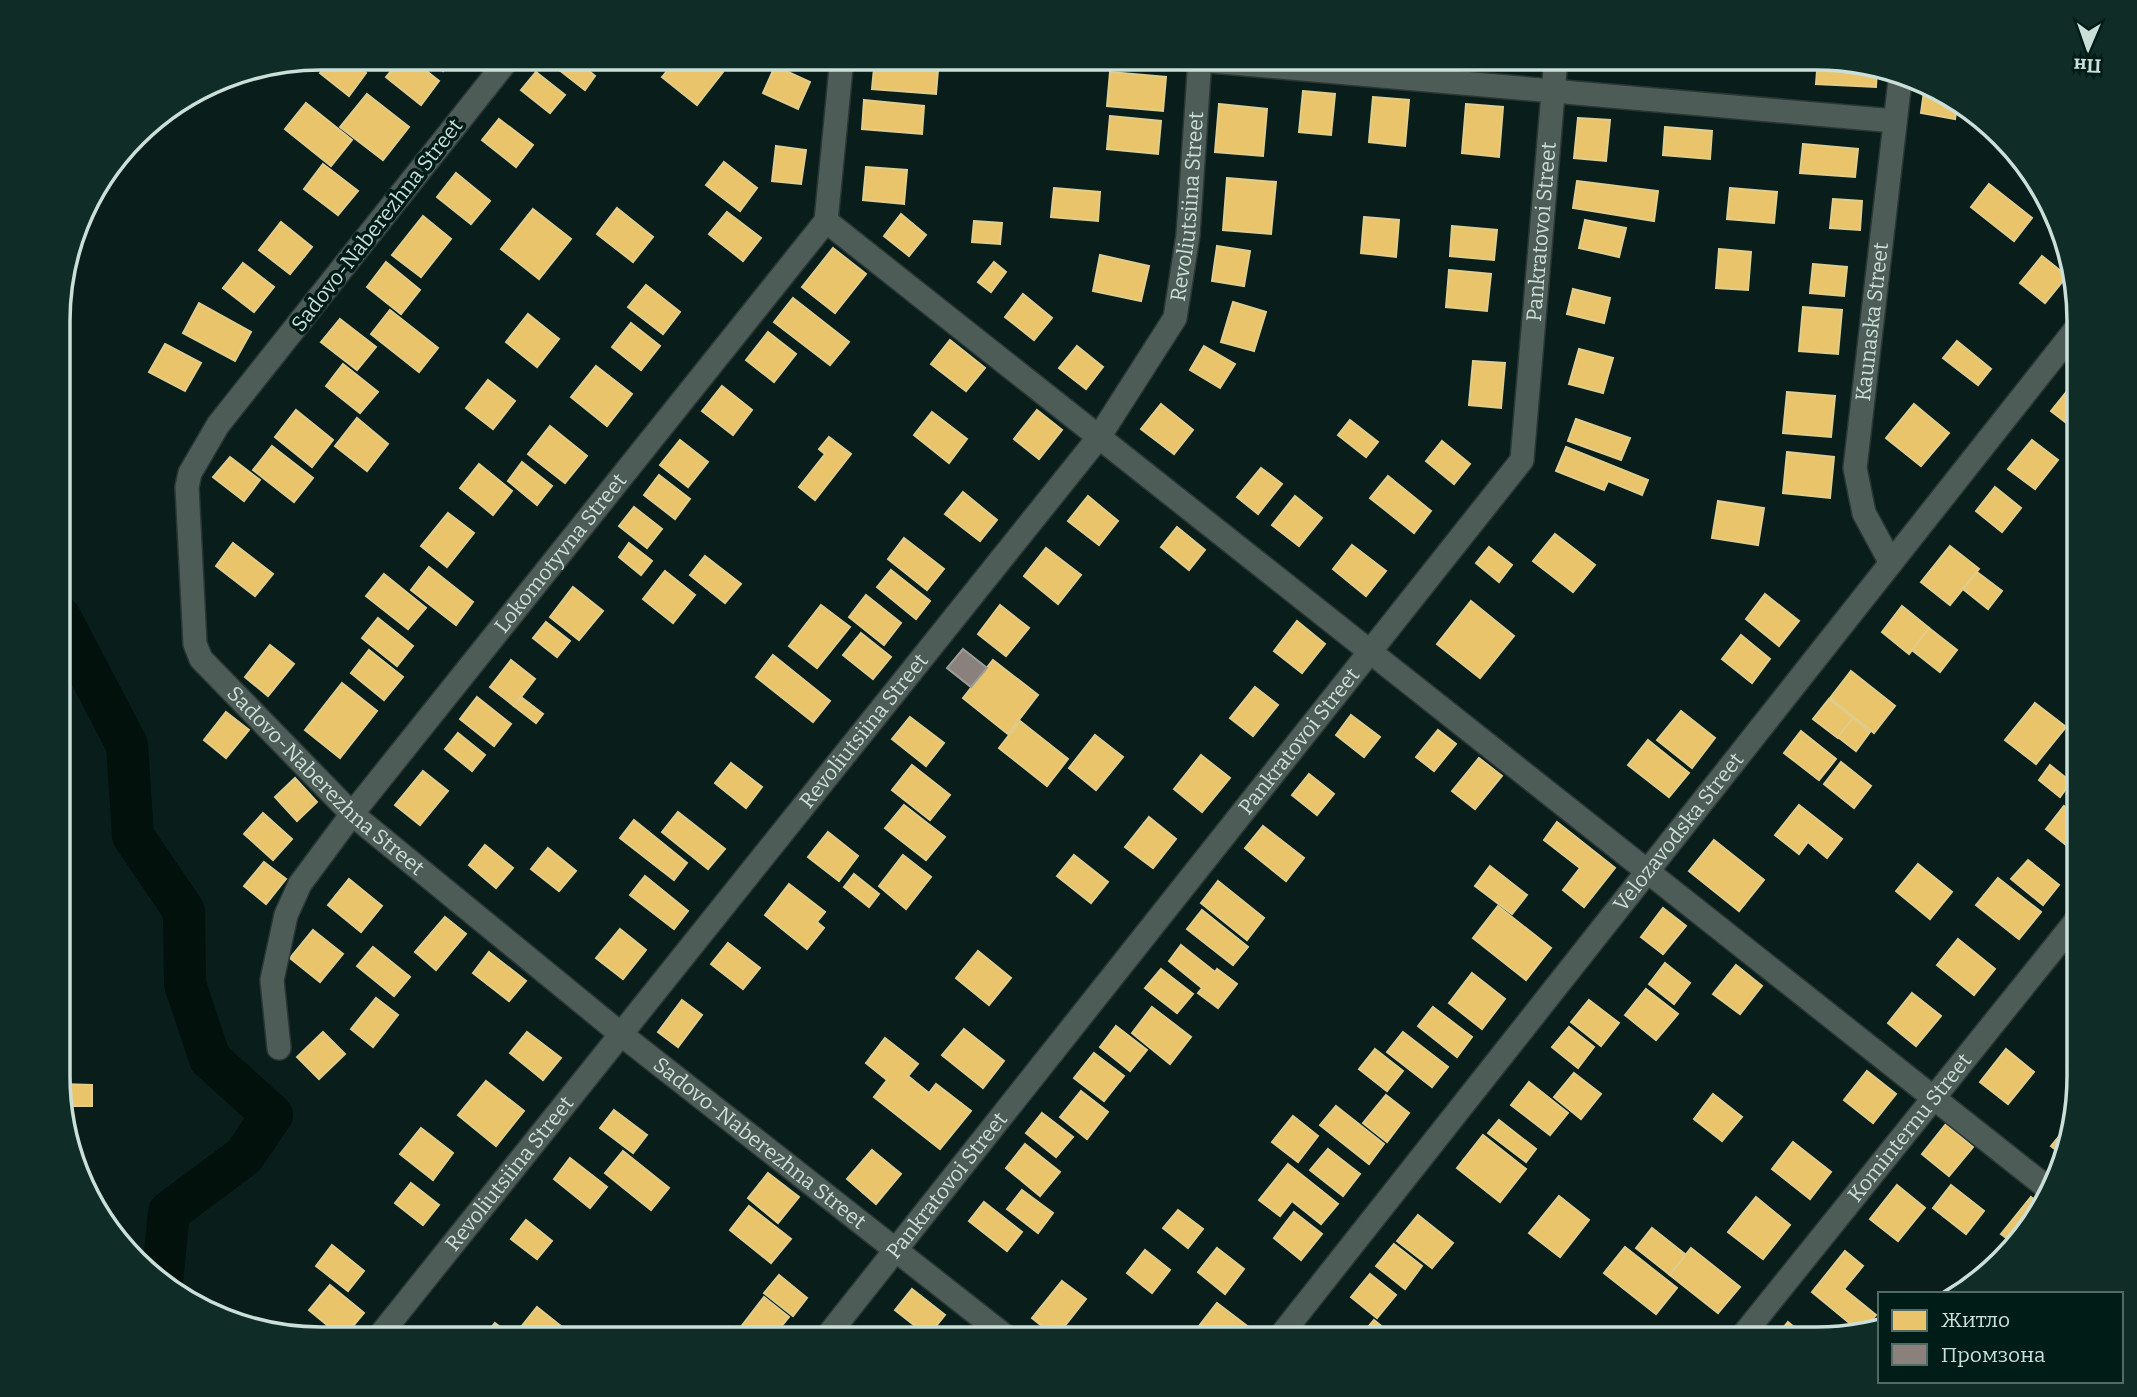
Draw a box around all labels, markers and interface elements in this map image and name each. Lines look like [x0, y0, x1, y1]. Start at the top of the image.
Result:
north arrow [2053, 14, 2123, 84]
text: Пн [2073, 54, 2102, 77]
street label: Revoliutsiina Street [1165, 110, 1209, 303]
street label: Sadovo-Naberezhna Street [286, 113, 468, 337]
street label: Pankratovoi Street [1521, 140, 1562, 322]
street label: Kaunaska Street [1850, 240, 1894, 403]
street label: Lokomotyvna Street [489, 468, 632, 638]
street label: Revoliutsiina Street [794, 648, 934, 813]
street label: Pankratovoi Street [1233, 662, 1365, 820]
street label: Sadovo-Naberezhna Street [221, 681, 430, 881]
street label: Velozavodska Street [1608, 747, 1749, 917]
street label: Kominternu Street [1842, 1048, 1978, 1207]
street label: Sadovo-Naberezhna Street [648, 1052, 872, 1235]
street label: Revoliutsiina Street [440, 1091, 580, 1256]
street label: Pankratovoi Street [881, 1106, 1013, 1264]
legend [1878, 1292, 2123, 1383]
text: Житло [1941, 1307, 2010, 1333]
text: Промзона [1941, 1342, 2046, 1368]

